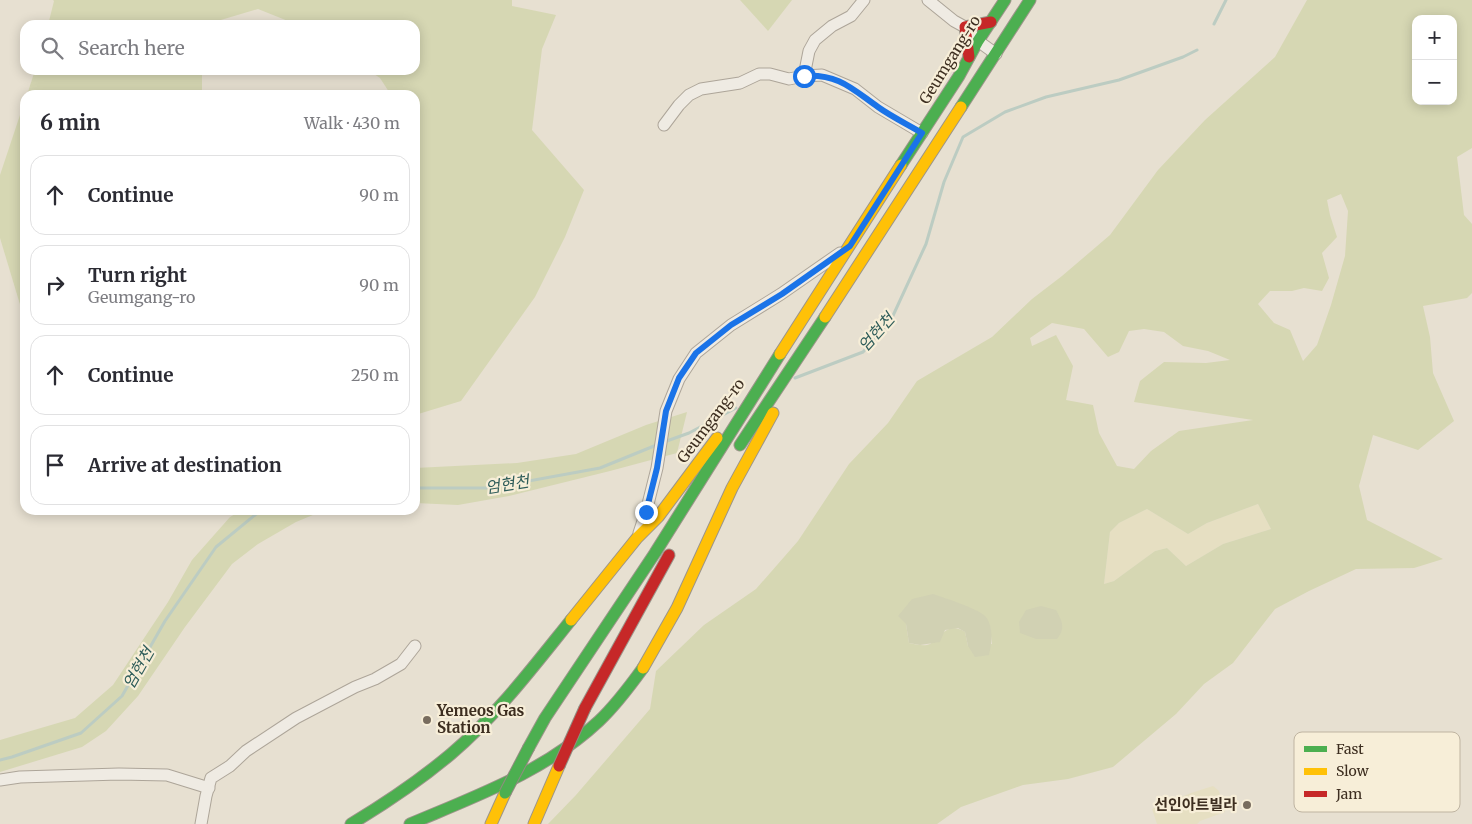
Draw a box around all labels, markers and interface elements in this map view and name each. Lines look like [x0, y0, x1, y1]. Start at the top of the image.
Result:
street label: Geumgang-ro [915, 12, 984, 107]
map controls [1412, 15, 1457, 105]
button: + [1412, 15, 1457, 60]
search box [20, 20, 420, 75]
icon: search [38, 34, 66, 62]
text: Search here [78, 36, 185, 60]
button: − [1412, 60, 1457, 105]
route start [793, 65, 816, 88]
text: 6 min [40, 109, 100, 136]
text: Walk · 430 m [304, 113, 400, 133]
icon: ahead [41, 181, 69, 209]
text: Continue [88, 183, 174, 207]
text: 90 m [359, 185, 399, 205]
text: Turn right [88, 263, 187, 287]
icon: right [41, 271, 69, 299]
text: 90 m [359, 275, 399, 295]
text: Geumgang-ro [88, 287, 195, 307]
water label: 엄현천 [854, 307, 900, 355]
icon: ahead [41, 361, 69, 389]
text: Continue [88, 363, 174, 387]
text: 250 m [351, 365, 399, 385]
street label: Geumgang-ro [673, 375, 749, 467]
icon: arrive [41, 451, 69, 479]
text: Arrive at destination [88, 453, 282, 477]
water label: 엄현천 [484, 470, 533, 497]
route end [635, 501, 658, 524]
water label: 엄현천 [118, 642, 159, 692]
place label: Yemeos Gas Station [436, 701, 525, 737]
marker: Yemeos Gas Station [421, 714, 433, 726]
legend [1294, 732, 1460, 812]
text: Fast [1336, 740, 1364, 758]
text: Slow [1336, 762, 1369, 780]
text: Jam [1335, 785, 1362, 803]
place label: 선인아트빌라 [1154, 795, 1237, 814]
marker: 선인아트빌라 [1241, 799, 1253, 811]

